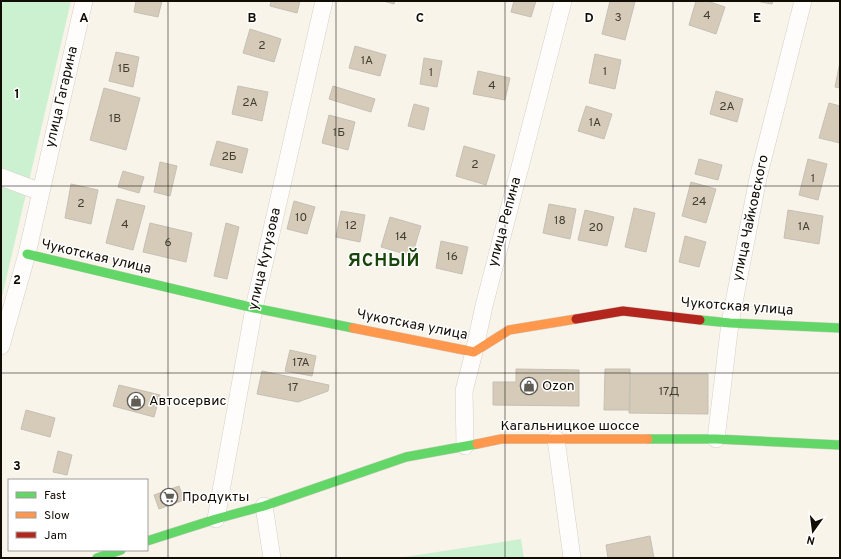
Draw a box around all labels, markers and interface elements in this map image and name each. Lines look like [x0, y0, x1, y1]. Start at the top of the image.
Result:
house number: 4 [703, 8, 711, 24]
house number: 3 [614, 10, 622, 26]
text: A [79, 11, 89, 27]
text: B [248, 11, 257, 27]
text: C [416, 11, 424, 27]
text: D [584, 11, 594, 27]
text: E [753, 11, 761, 27]
house number: 2 [258, 38, 266, 54]
street label: улица Гагарина [42, 45, 82, 149]
house number: 1А [361, 53, 373, 69]
house number: 1Б [118, 61, 130, 77]
house number: 1 [603, 64, 607, 80]
house number: 1 [429, 65, 433, 81]
house number: 4 [488, 78, 496, 94]
text: 1 [14, 87, 20, 103]
house number: 2А [242, 95, 258, 111]
house number: 2А [719, 99, 735, 115]
house number: 1В [109, 111, 121, 127]
house number: 1А [589, 115, 601, 131]
house number: 1Б [333, 125, 345, 141]
house number: 2Б [221, 149, 237, 165]
street label: улица Чайковского [729, 153, 773, 283]
house number: 2 [471, 157, 479, 173]
house number: 1 [811, 171, 815, 187]
street label: улица Репина [485, 175, 525, 269]
house number: 24 [692, 194, 706, 210]
house number: 2 [77, 196, 85, 212]
street label: улица Кутузова [245, 206, 285, 312]
house number: 10 [295, 210, 307, 226]
house number: 18 [554, 213, 566, 229]
house number: 4 [121, 217, 129, 233]
house number: 12 [345, 218, 357, 234]
house number: 1А [798, 219, 810, 235]
house number: 20 [588, 220, 604, 236]
house number: 14 [395, 229, 407, 245]
house number: 6 [164, 235, 172, 251]
street label: Чукотская улица [39, 236, 153, 278]
district label: ЯСНЫЙ [347, 248, 421, 273]
house number: 16 [446, 249, 458, 265]
text: 2 [13, 273, 21, 289]
street label: Чукотская улица [680, 295, 794, 319]
street label: Чукотская улица [355, 306, 469, 344]
house number: 17А [292, 355, 310, 371]
shop icon: Ozon [519, 376, 539, 396]
place label: Ozon [542, 378, 575, 395]
house number: 17 [288, 380, 298, 396]
house number: 17Д [659, 384, 679, 400]
shop icon: Автосервис [126, 391, 146, 411]
place label: Автосервис [149, 393, 226, 410]
street label: Кагальницкое шоссе [500, 418, 640, 435]
text: 3 [13, 459, 21, 475]
legend [8, 479, 148, 551]
supermarket icon: Продукты [159, 487, 179, 507]
text: Fast [44, 488, 66, 504]
place label: Продукты [182, 489, 249, 506]
text: Slow [44, 508, 70, 524]
north arrow [793, 511, 833, 551]
text: Jam [44, 528, 67, 544]
text: N [805, 532, 816, 547]

